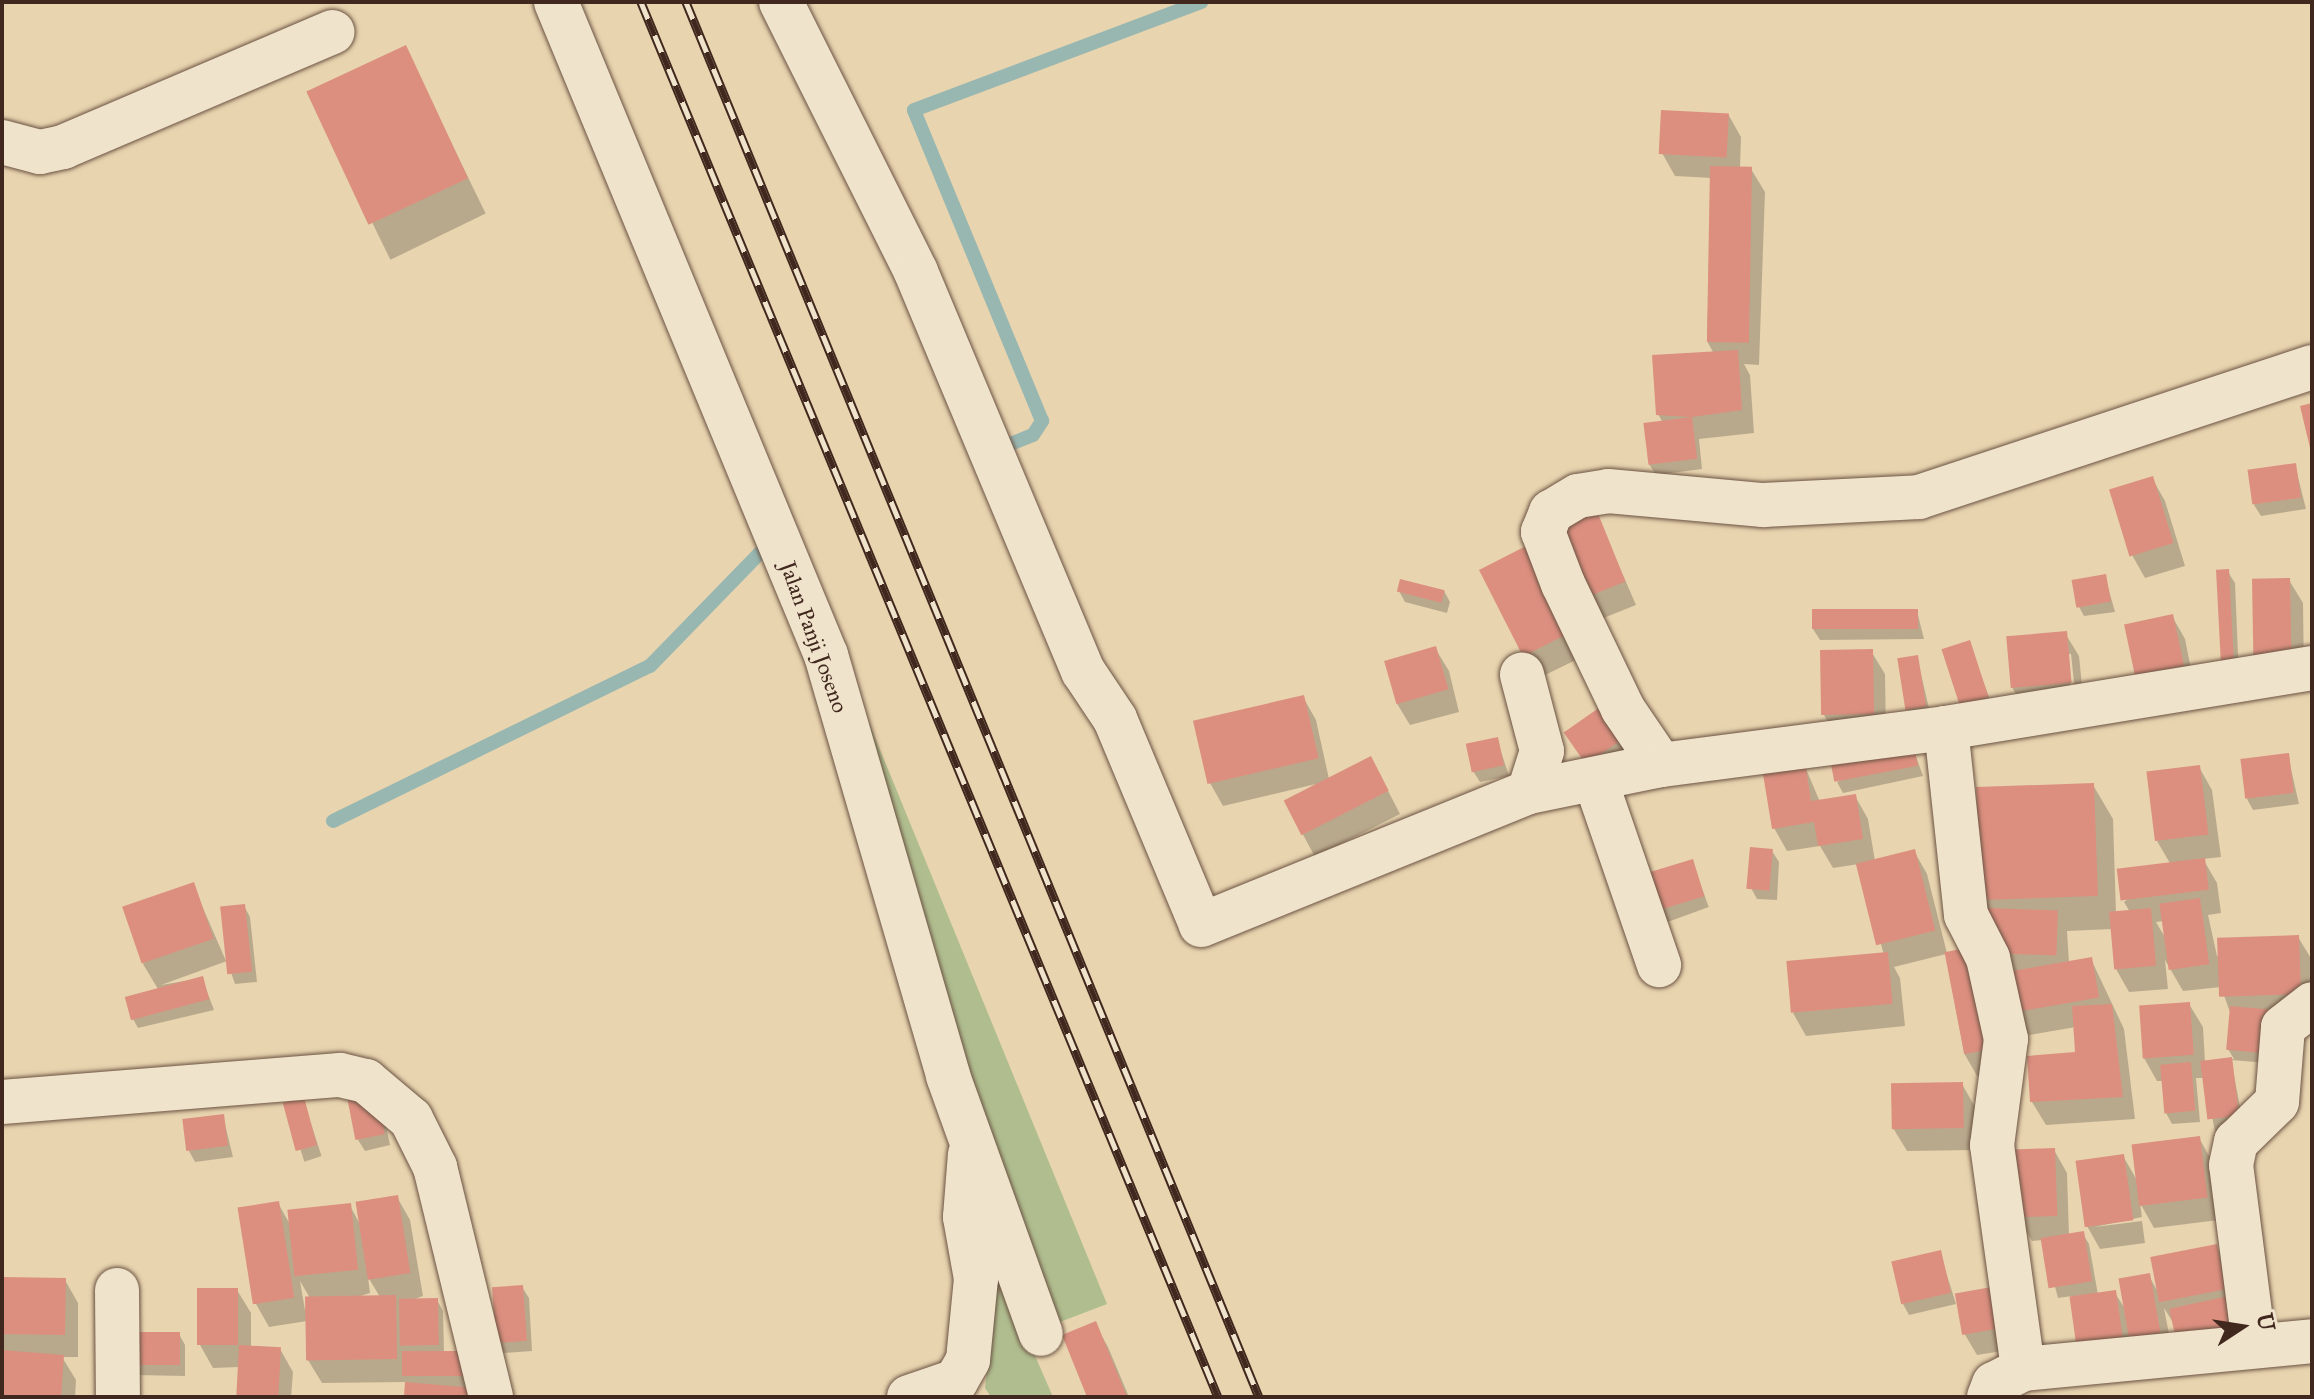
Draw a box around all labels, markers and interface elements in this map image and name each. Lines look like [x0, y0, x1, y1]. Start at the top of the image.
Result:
street label: Jalan Panji Joseno [774, 558, 854, 716]
north arrow [2202, 1287, 2282, 1367]
text: U [2251, 1311, 2281, 1333]

